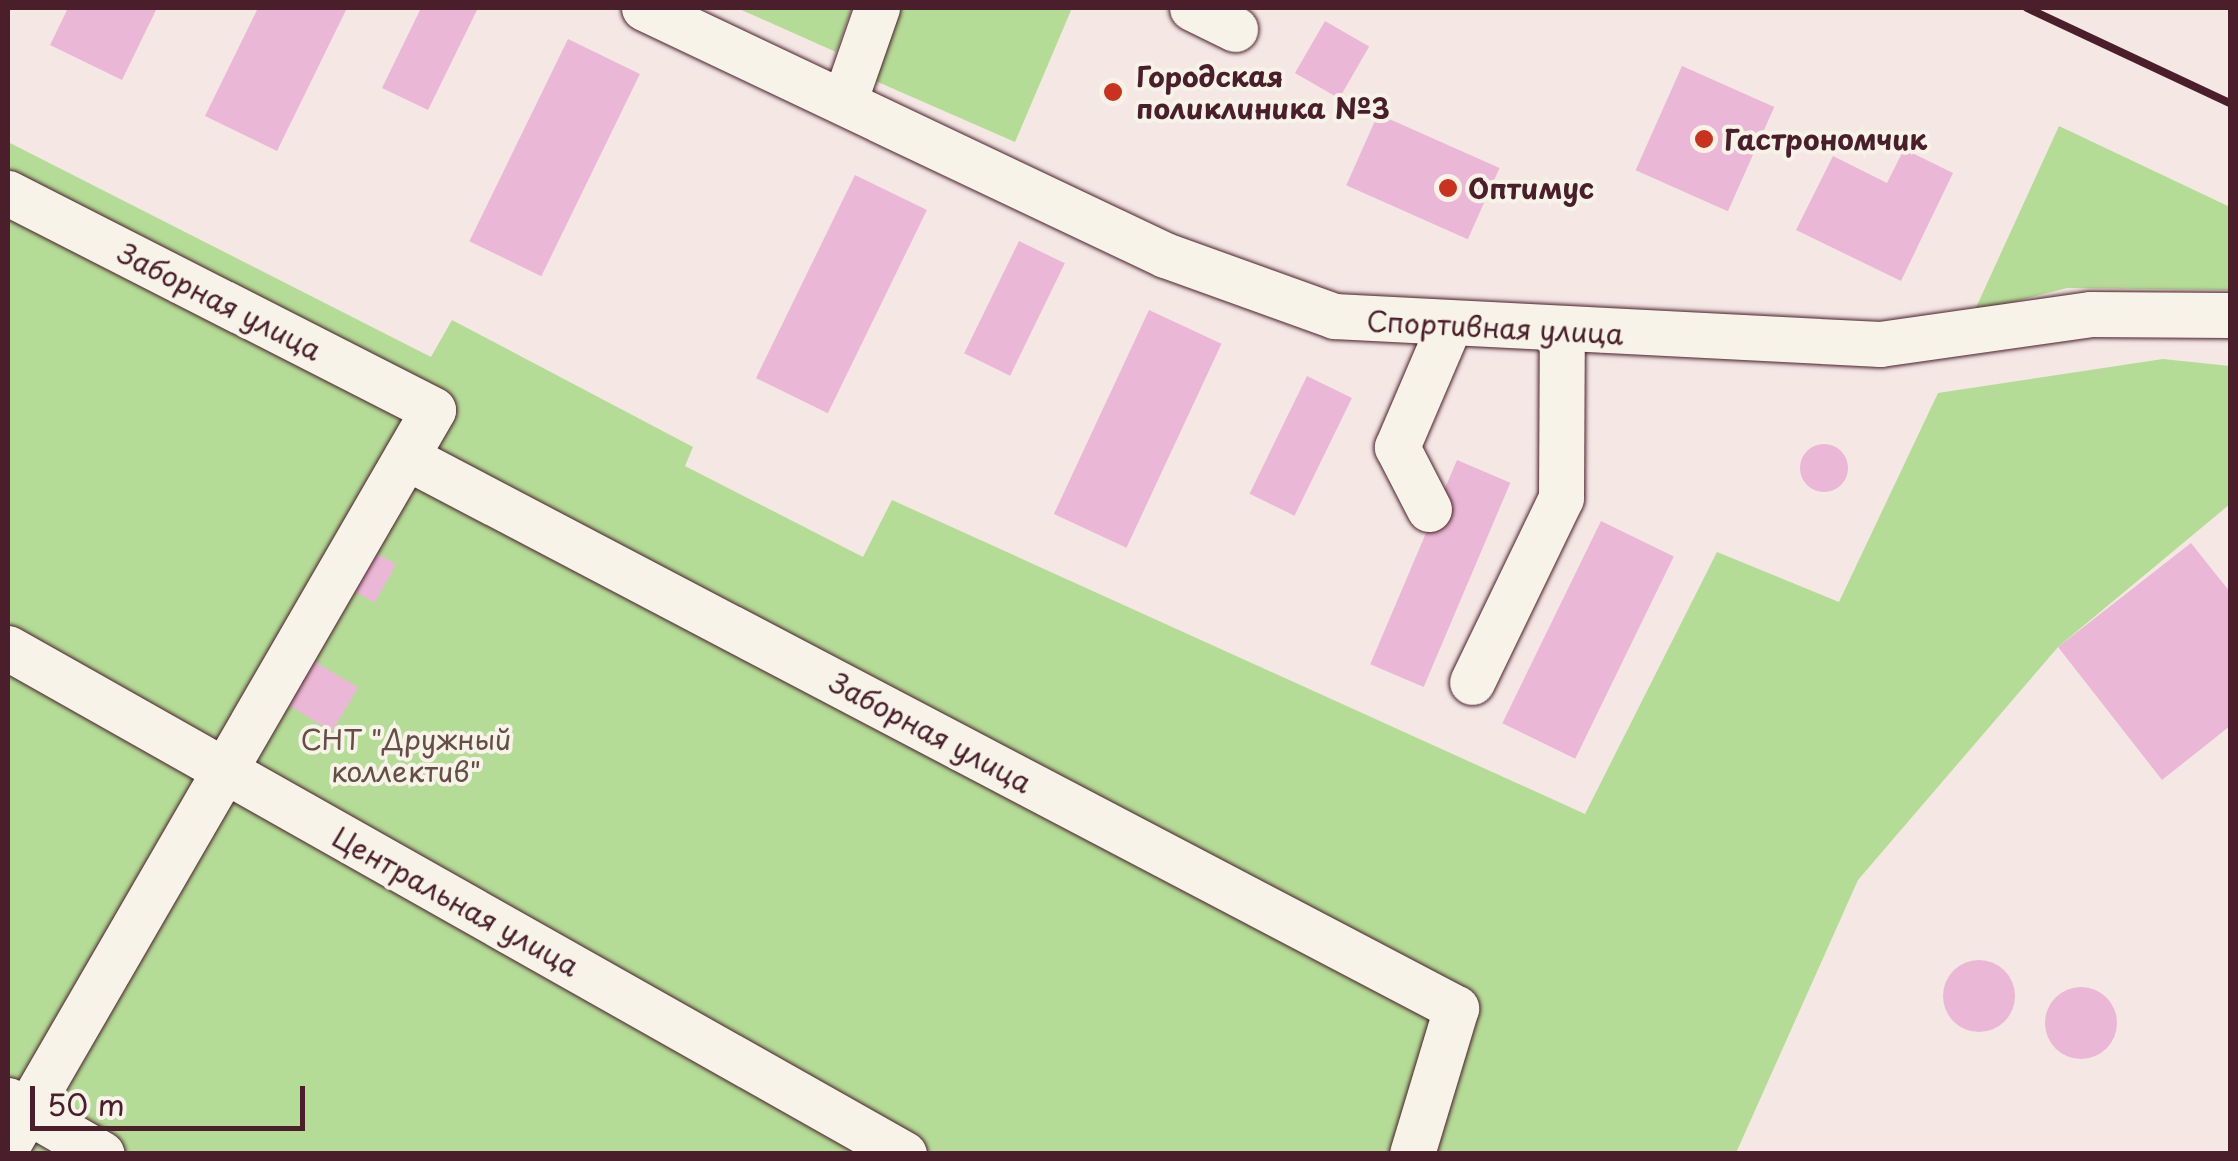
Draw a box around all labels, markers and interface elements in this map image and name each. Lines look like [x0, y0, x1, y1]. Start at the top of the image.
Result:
place label: Городская поликлиника №3 [1136, 59, 1390, 125]
marker: Городская поликлиника №3 [1100, 79, 1126, 105]
place label: Гастрономчик [1724, 122, 1927, 156]
marker: Гастрономчик [1693, 128, 1715, 150]
place label: Оптимус [1468, 171, 1594, 205]
marker: Оптимус [1437, 177, 1459, 199]
street label: Заборная улица [112, 235, 328, 367]
street label: Спортивная улица [1365, 303, 1625, 351]
street label: Заборная улица [824, 665, 1038, 799]
park label: СНТ "Дружный коллектив" [300, 722, 512, 788]
street label: Центральная улица [327, 819, 585, 983]
scale bar [35, 1066, 310, 1128]
text: 50 m [47, 1081, 125, 1126]

